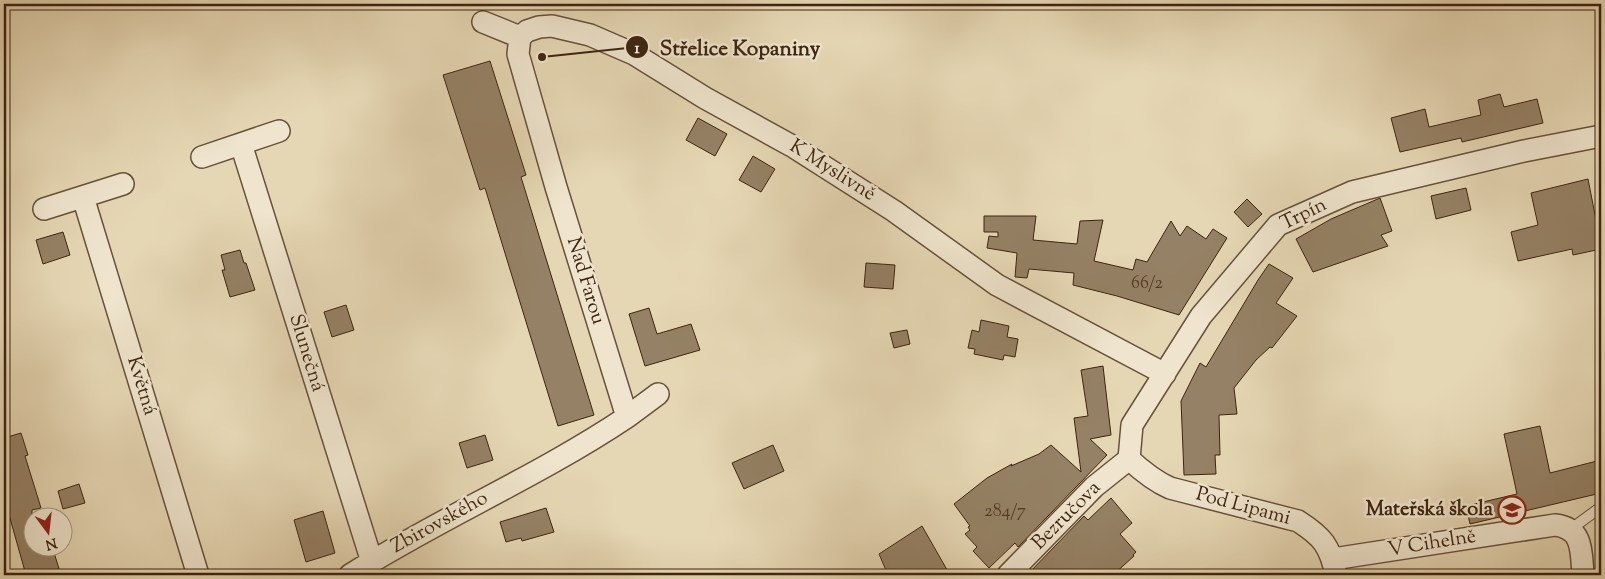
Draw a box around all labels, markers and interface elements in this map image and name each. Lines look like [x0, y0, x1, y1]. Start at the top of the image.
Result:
callout: Střelice Kopaniny [625, 29, 830, 65]
text: Střelice Kopaniny [660, 35, 821, 65]
text: 1 [634, 39, 640, 60]
street label: K Myslivně [783, 133, 881, 209]
street label: Trpín [1276, 191, 1332, 239]
street label: Nad Farou [558, 234, 612, 329]
house number: 66/2 [1131, 271, 1164, 297]
street label: Slunečná [280, 311, 332, 395]
street label: Květná [118, 353, 164, 419]
street label: Bezručova [1026, 475, 1108, 557]
street label: Pod Lipami [1192, 480, 1294, 534]
street label: Zbirovského [386, 484, 494, 562]
school or university icon: Mateřská škola [1497, 495, 1527, 525]
place label: Mateřská škola [1366, 496, 1494, 525]
house number: 284/7 [984, 499, 1026, 525]
north arrow [22, 506, 72, 556]
street label: V Cihelně [1386, 523, 1478, 565]
text: N [43, 532, 59, 554]

